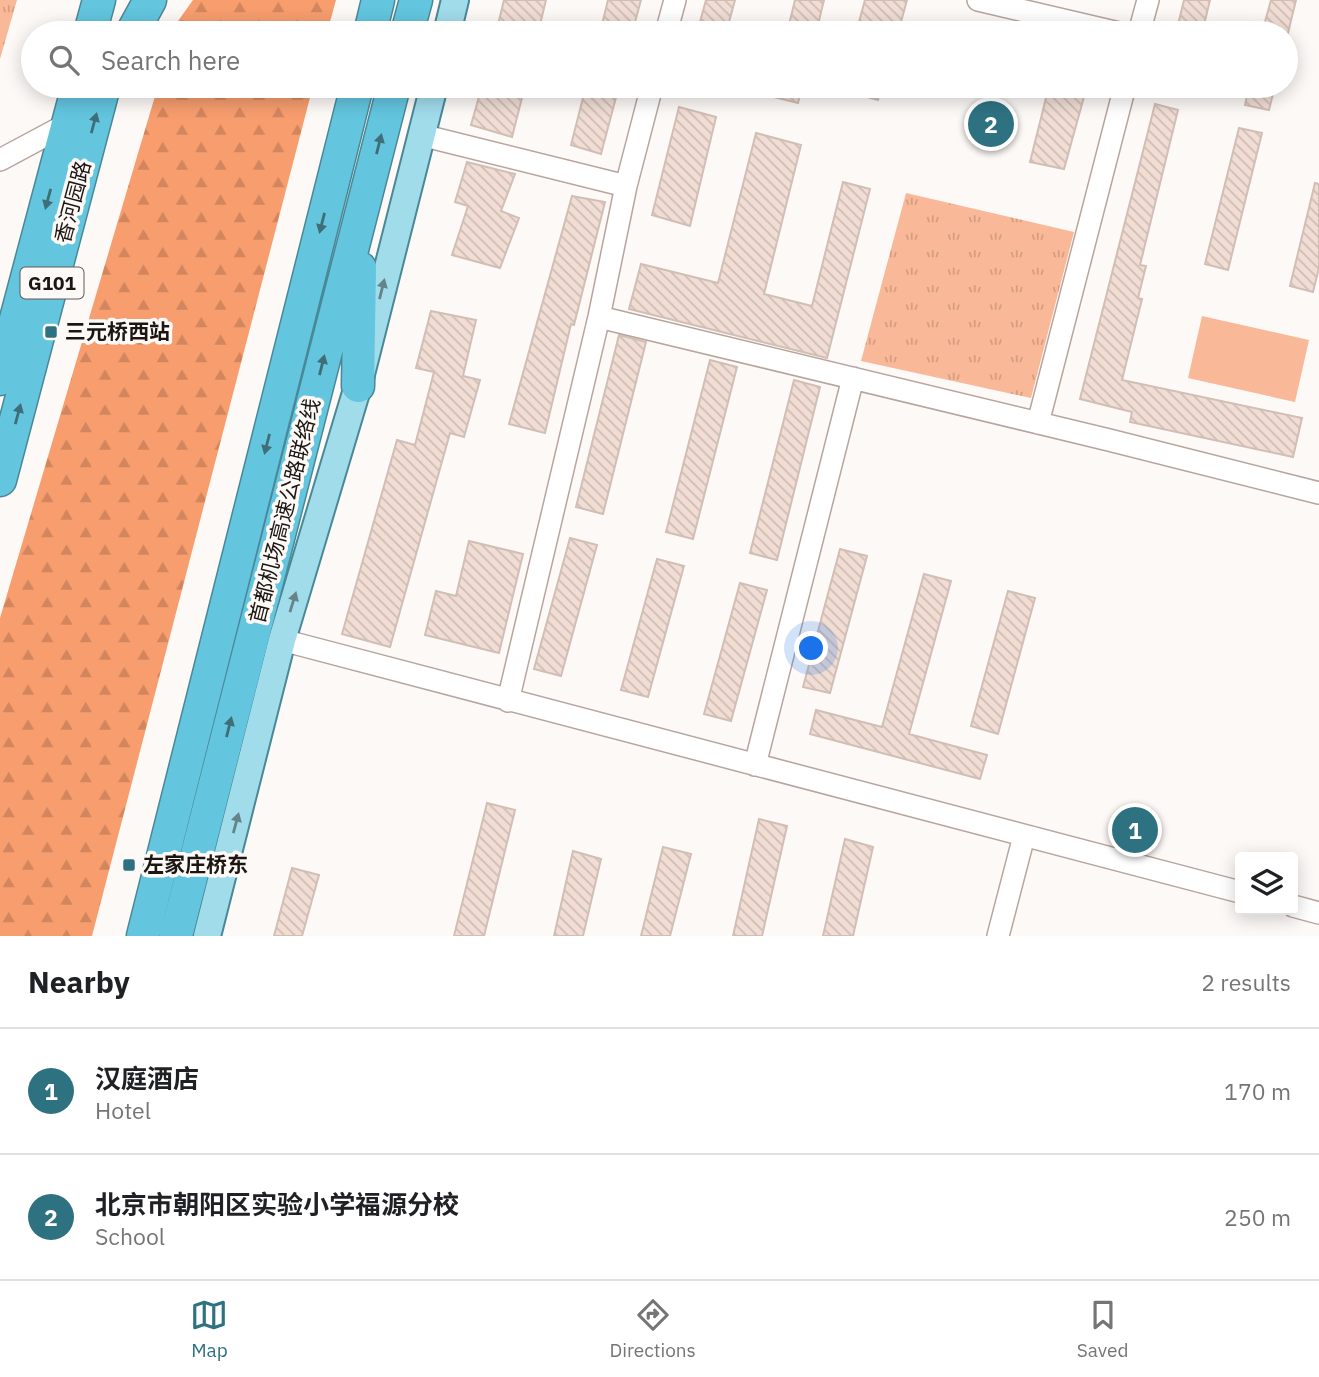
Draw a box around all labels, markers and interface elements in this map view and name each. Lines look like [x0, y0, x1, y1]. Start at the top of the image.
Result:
search box [21, 21, 1298, 98]
icon: search [45, 41, 83, 79]
text: Search here [101, 43, 240, 77]
pin: 2 [968, 98, 1014, 150]
one-way arrow [89, 112, 100, 134]
one-way arrow [374, 133, 385, 155]
street label: 香河园路 [48, 158, 96, 246]
one-way arrow [42, 188, 53, 210]
one-way arrow [316, 212, 327, 234]
road number: G101 [20, 268, 84, 298]
one-way arrow [377, 278, 388, 300]
place label: 三元桥西站 [65, 317, 170, 345]
marker: 三元桥西站 [43, 324, 59, 340]
one-way arrow [317, 354, 328, 376]
street label: 首都机场高速公路联络线 [243, 395, 326, 626]
one-way arrow [13, 403, 23, 424]
one-way arrow [261, 433, 272, 455]
one-way arrow [288, 592, 298, 613]
your location [794, 631, 828, 665]
one-way arrow [224, 716, 235, 738]
pin: 1 [1112, 804, 1158, 856]
one-way arrow [231, 811, 242, 833]
place label: 左家庄桥东 [143, 850, 248, 878]
map controls [1235, 852, 1298, 915]
button: layers [1235, 852, 1298, 915]
marker: 左家庄桥东 [121, 857, 137, 873]
text: Nearby [28, 962, 130, 1001]
text: 2 results [1201, 967, 1291, 997]
text: 汉庭酒店 [95, 1061, 199, 1095]
text: 1 [44, 1076, 58, 1106]
text: 170 m [1224, 1076, 1291, 1106]
text: Hotel [95, 1095, 151, 1125]
text: 北京市朝阳区实验小学福源分校 [95, 1187, 459, 1221]
text: 2 [44, 1202, 58, 1232]
text: 250 m [1224, 1202, 1291, 1232]
text: School [95, 1221, 165, 1251]
tab: Map [190, 1296, 228, 1362]
tab: Directions [609, 1296, 696, 1362]
tab: Saved [1077, 1296, 1129, 1362]

